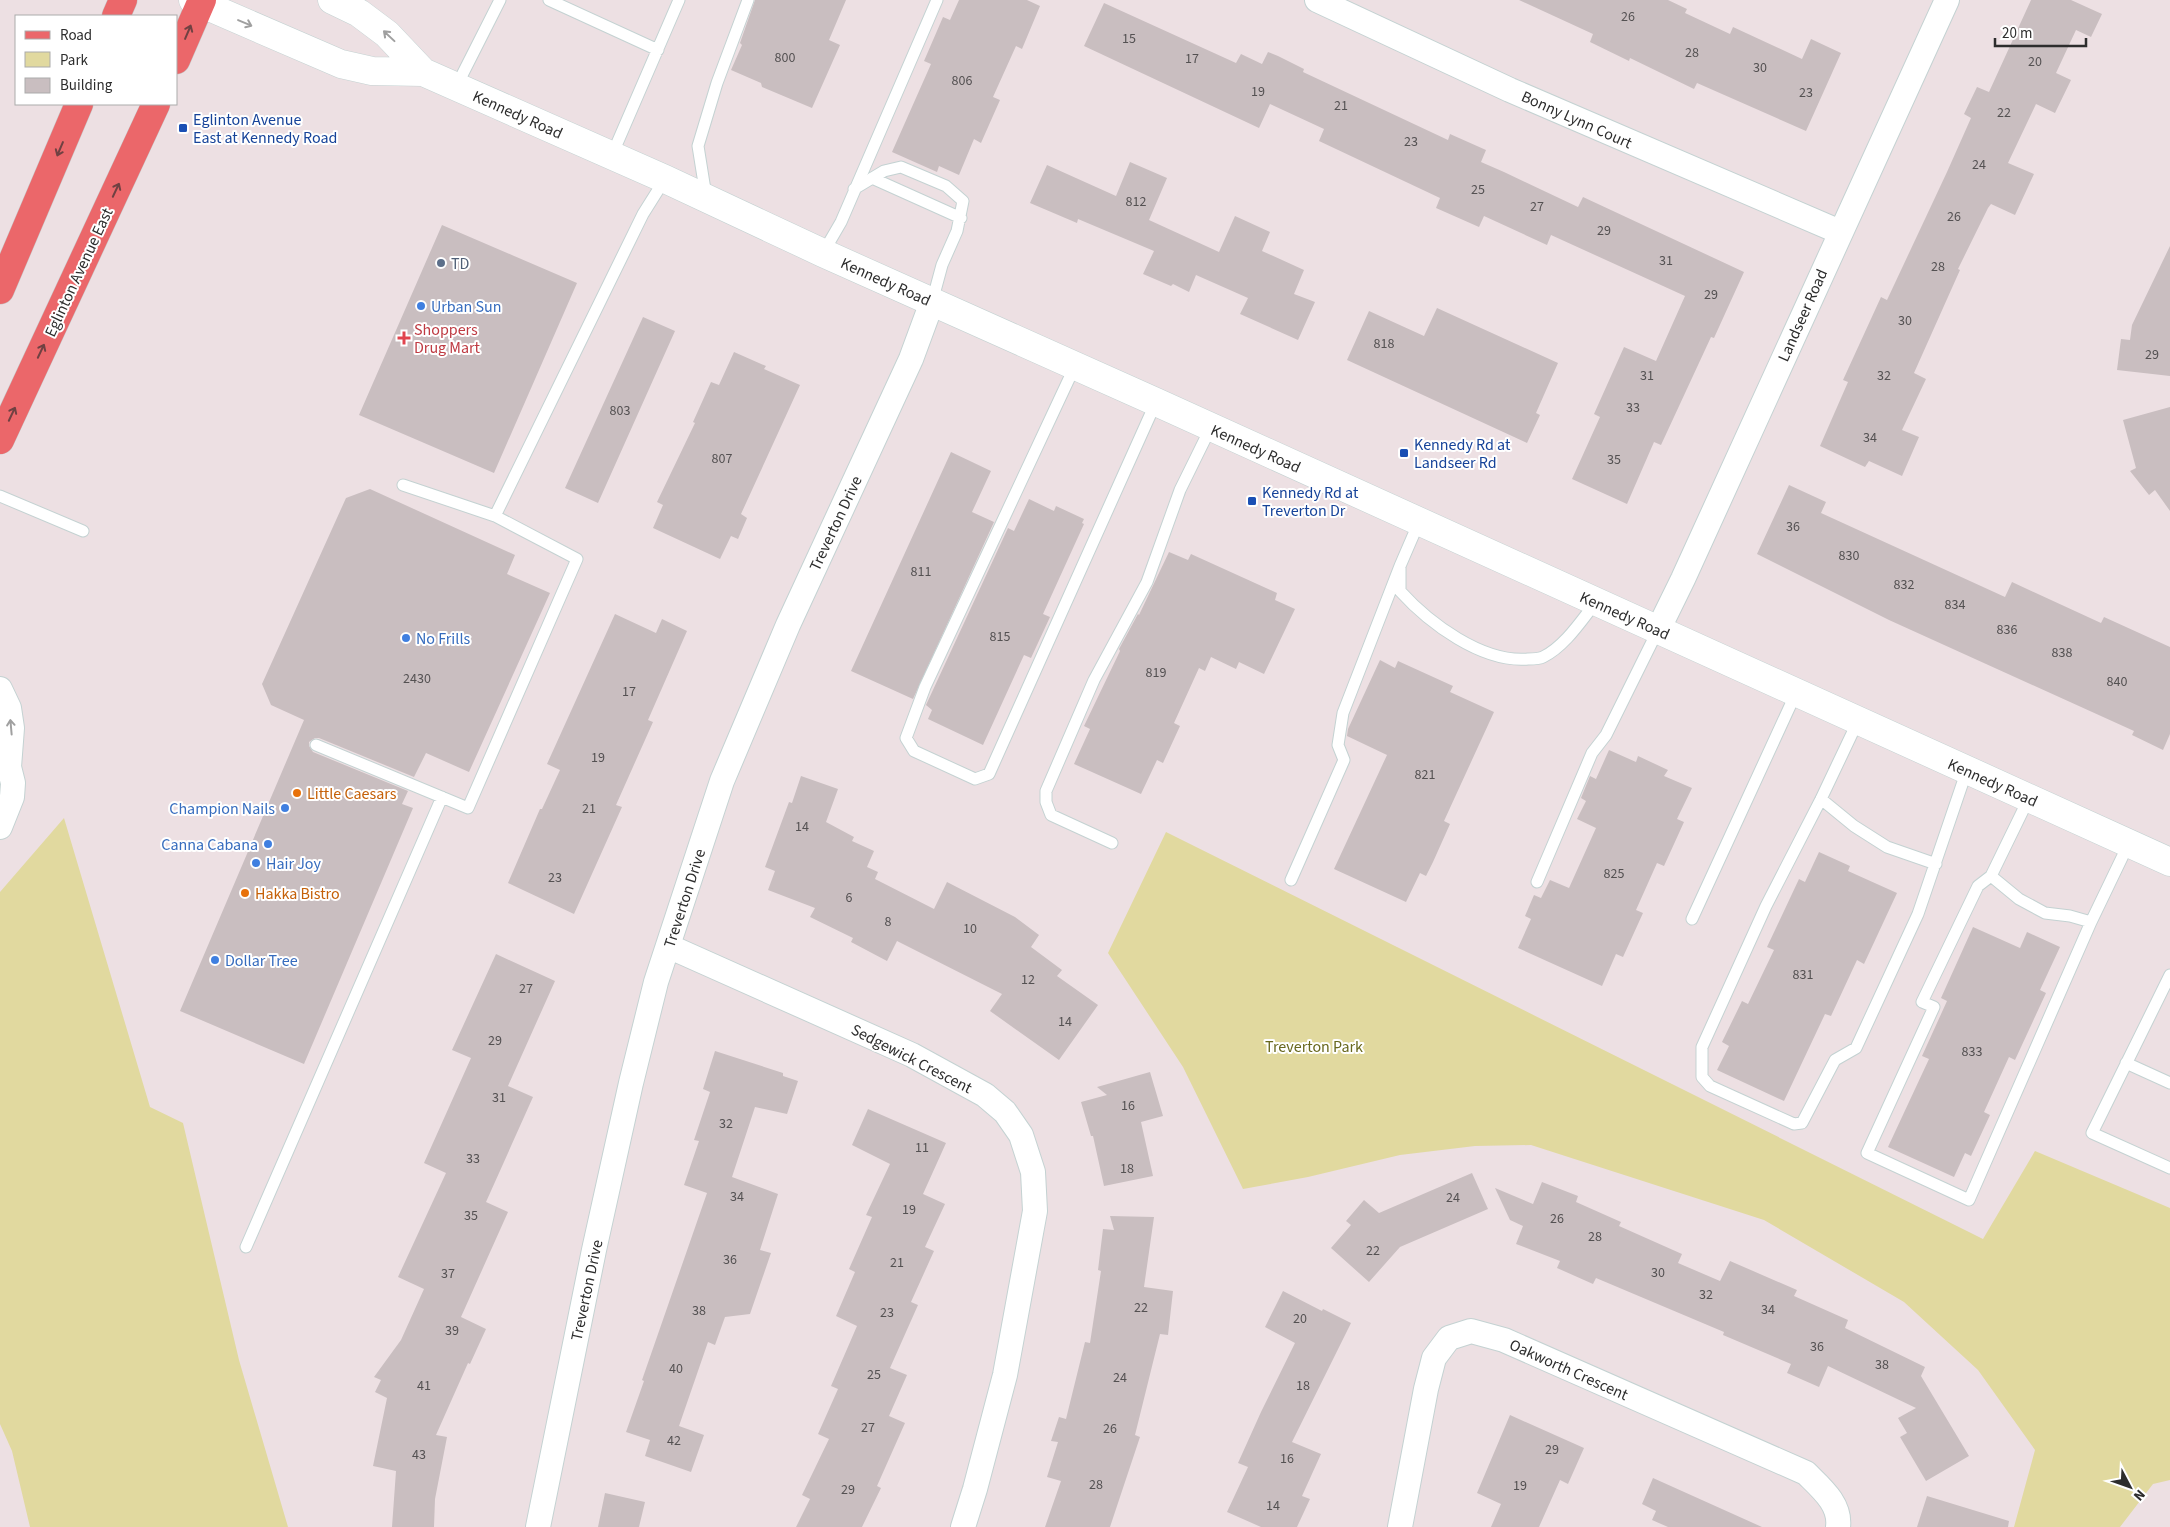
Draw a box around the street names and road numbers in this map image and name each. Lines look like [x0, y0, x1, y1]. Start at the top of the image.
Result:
street label: Kennedy Road [469, 85, 566, 145]
street label: Bonny Lynn Court [1518, 86, 1636, 154]
street label: Eglinton Avenue East [39, 204, 119, 340]
street label: Kennedy Road [837, 252, 934, 312]
street label: Landseer Road [1773, 266, 1833, 365]
street label: Kennedy Road [1207, 419, 1304, 479]
street label: Treverton Drive [804, 472, 868, 575]
street label: Kennedy Road [1576, 586, 1673, 646]
street label: Kennedy Road [1944, 753, 2041, 813]
street label: Treverton Drive [659, 846, 711, 951]
street label: Sedgewick Crescent [847, 1019, 976, 1099]
street label: Treverton Drive [566, 1238, 608, 1343]
street label: Oakworth Crescent [1506, 1334, 1632, 1406]

